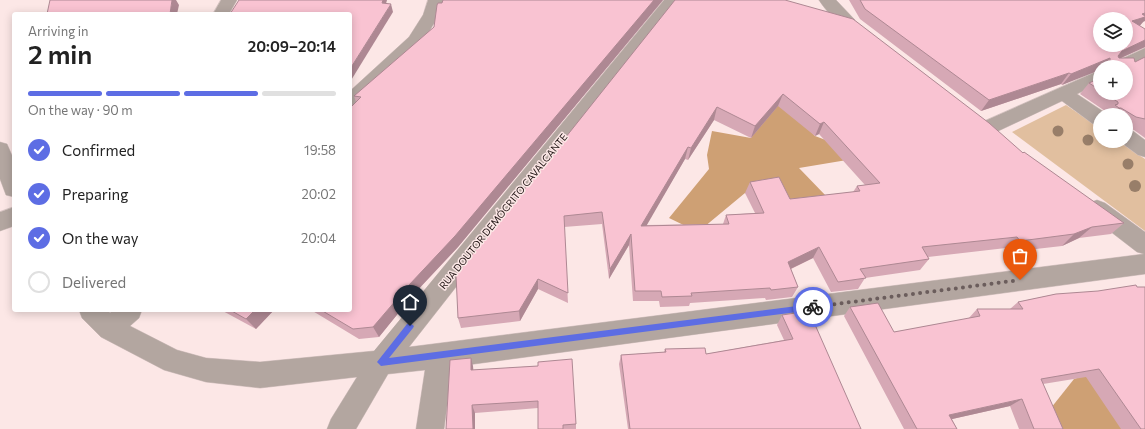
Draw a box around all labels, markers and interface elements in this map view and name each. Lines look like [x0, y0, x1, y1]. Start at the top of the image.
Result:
map controls [1093, 12, 1133, 148]
button: layers [1093, 12, 1133, 52]
text: Arriving in [28, 23, 88, 39]
text: 20:09–20:14 [248, 37, 336, 55]
text: 2 min [28, 38, 92, 69]
button: + [1093, 60, 1133, 100]
text: On the way · 90 m [28, 102, 133, 118]
button: − [1093, 108, 1133, 148]
street label: RUA DOUTOR DEMÓCRITO CAVALCANTE [436, 131, 570, 291]
icon: check [28, 139, 50, 161]
text: Confirmed [62, 141, 135, 159]
text: 19:58 [304, 142, 336, 158]
icon: check [28, 183, 50, 205]
text: Preparing [62, 185, 128, 203]
text: 20:02 [302, 186, 336, 202]
icon: check [28, 227, 50, 249]
text: On the way [62, 229, 139, 247]
text: 20:04 [301, 230, 336, 246]
pin [1003, 239, 1037, 280]
icon: bag [1009, 245, 1031, 267]
text: Delivered [62, 273, 126, 291]
pin [393, 285, 427, 326]
courier [793, 287, 833, 327]
icon: home [399, 291, 421, 313]
icon: bike [802, 296, 824, 318]

